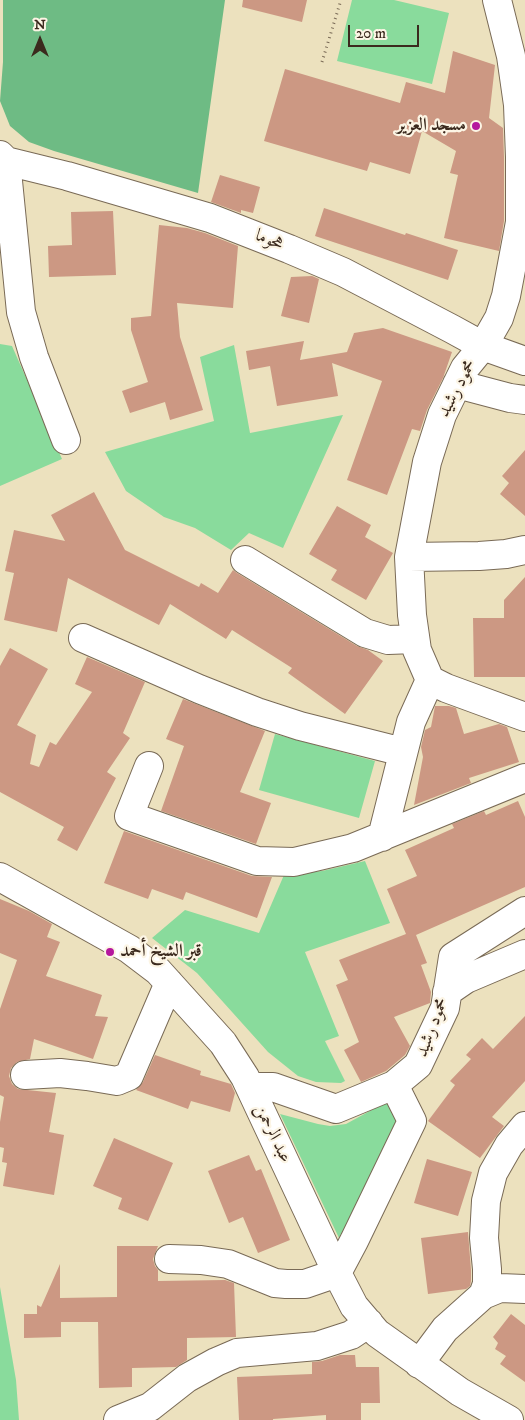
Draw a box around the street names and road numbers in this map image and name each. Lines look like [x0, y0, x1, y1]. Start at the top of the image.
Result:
street label: هحوما [252, 226, 286, 256]
street label: محمود رشيد [434, 357, 482, 421]
street label: محمود رشيد [412, 995, 454, 1061]
street label: عبد الرحمن [249, 1101, 295, 1167]

